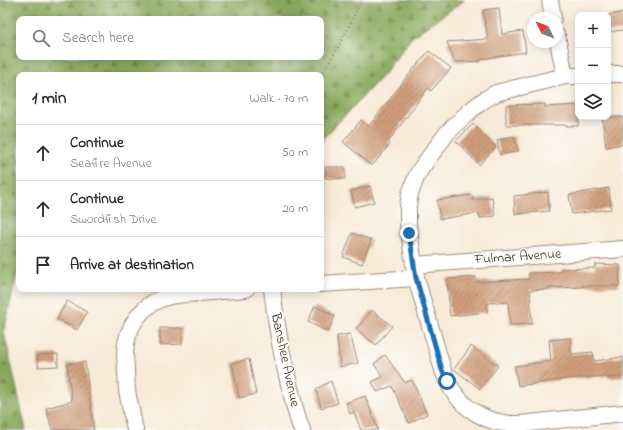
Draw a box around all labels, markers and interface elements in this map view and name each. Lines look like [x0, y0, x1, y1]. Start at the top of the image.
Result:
north arrow [527, 12, 563, 48]
map controls [575, 12, 611, 120]
button: + [575, 12, 611, 48]
search box [16, 16, 324, 60]
icon: search [30, 27, 52, 49]
text: Search here [62, 27, 134, 49]
button: − [575, 48, 611, 84]
button: layers [575, 84, 611, 120]
text: 1 min [32, 86, 66, 111]
text: Walk · 70 m [249, 89, 308, 108]
text: Continue [70, 132, 124, 154]
icon: ahead [32, 142, 54, 164]
text: 50 m [282, 143, 308, 162]
text: Seafire Avenue [70, 154, 152, 173]
text: Continue [70, 188, 124, 210]
icon: ahead [32, 198, 54, 220]
text: 20 m [283, 199, 308, 218]
text: Swordfish Drive [70, 210, 156, 229]
route end [400, 224, 418, 242]
street label: Fulmar Avenue [473, 243, 563, 271]
icon: arrive [32, 254, 54, 276]
text: Arrive at destination [70, 254, 194, 276]
street label: Banshee Avenue [265, 310, 305, 410]
route start [438, 372, 456, 390]

